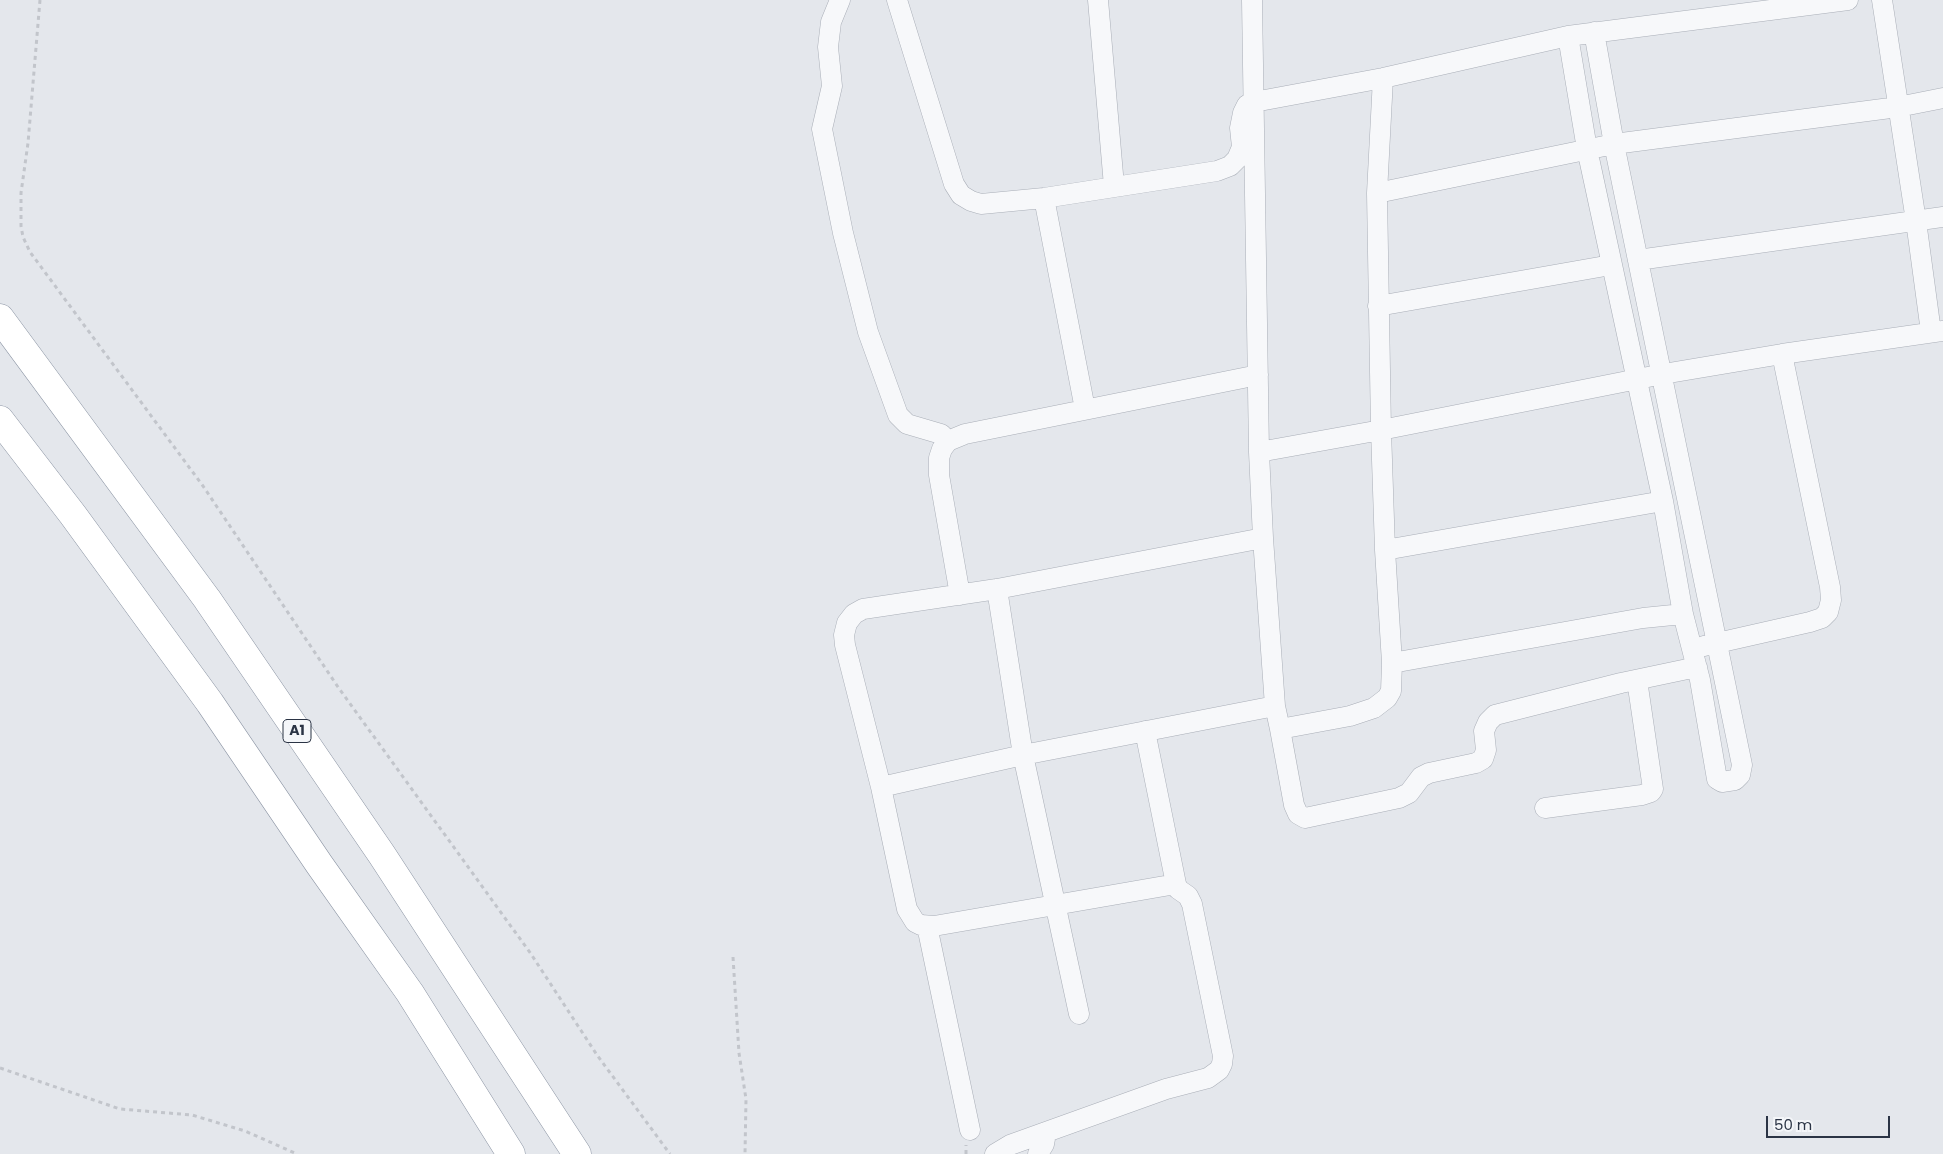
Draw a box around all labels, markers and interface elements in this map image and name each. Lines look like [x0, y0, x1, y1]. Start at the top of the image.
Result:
road number: A1 [283, 719, 311, 742]
scale bar [1768, 1106, 1892, 1138]
text: 50 m [1774, 1114, 1812, 1135]

